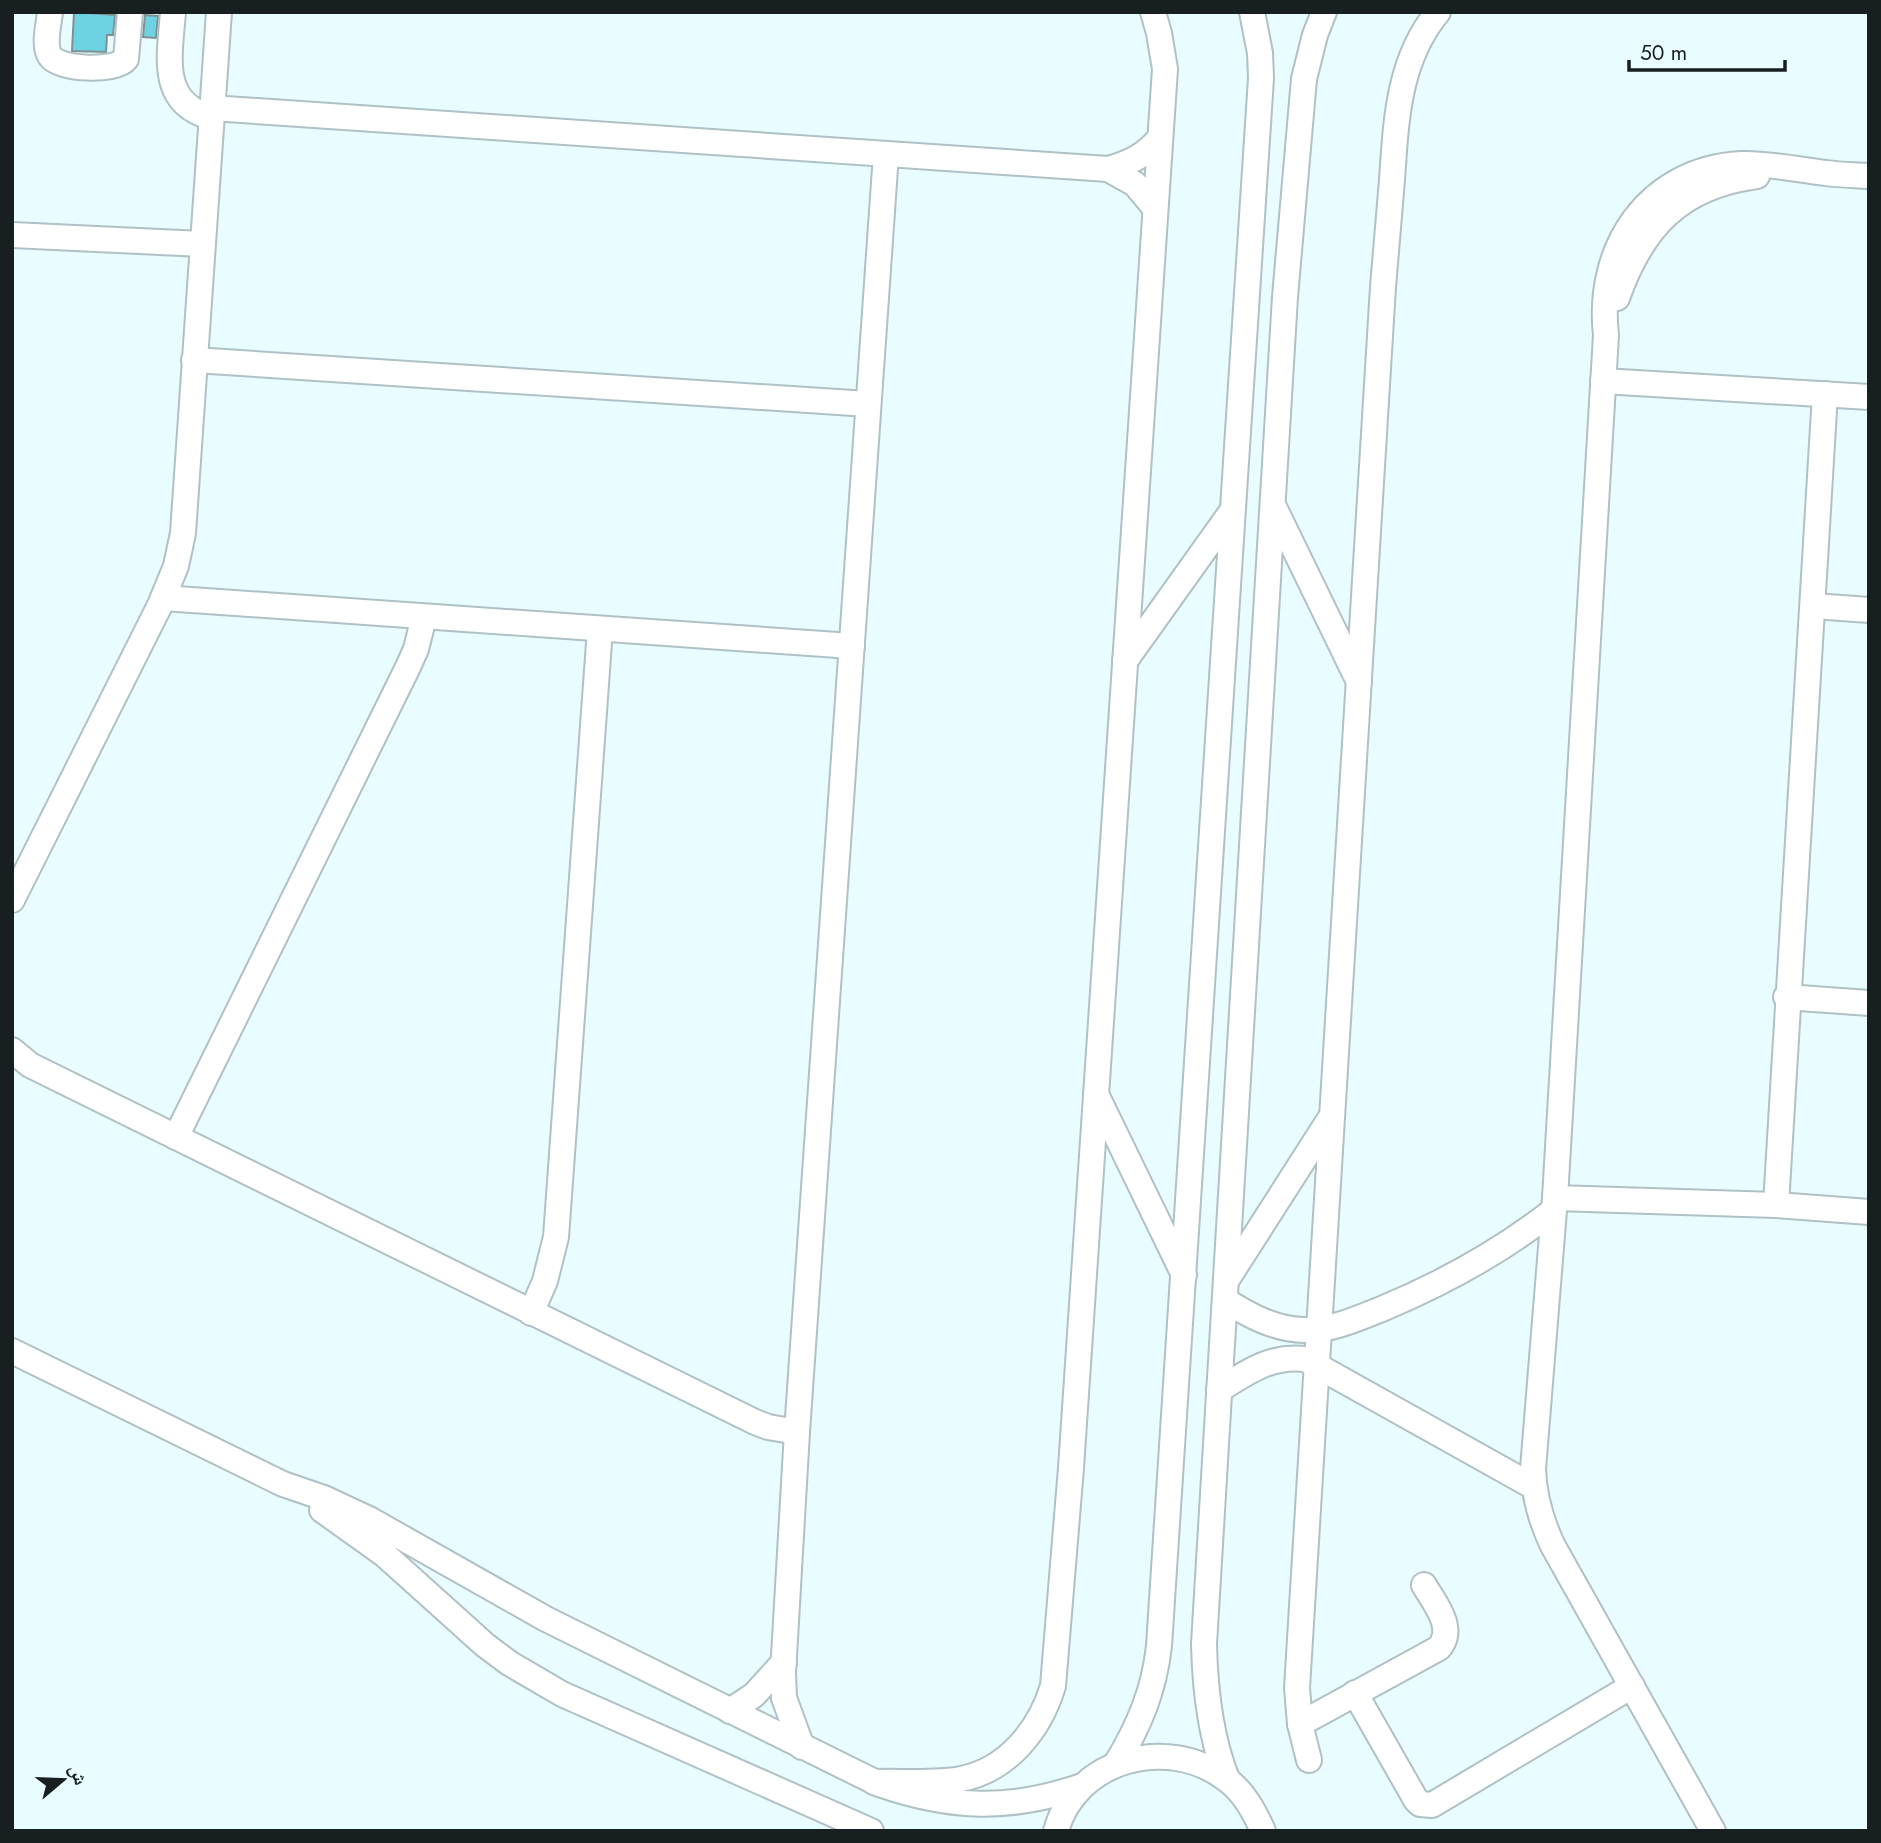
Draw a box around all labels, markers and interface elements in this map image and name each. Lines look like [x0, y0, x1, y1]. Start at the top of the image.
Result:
scale bar [1629, 28, 1785, 72]
text: 50 m [1640, 38, 1687, 68]
north arrow [28, 1745, 98, 1815]
text: ش [63, 1761, 95, 1789]

